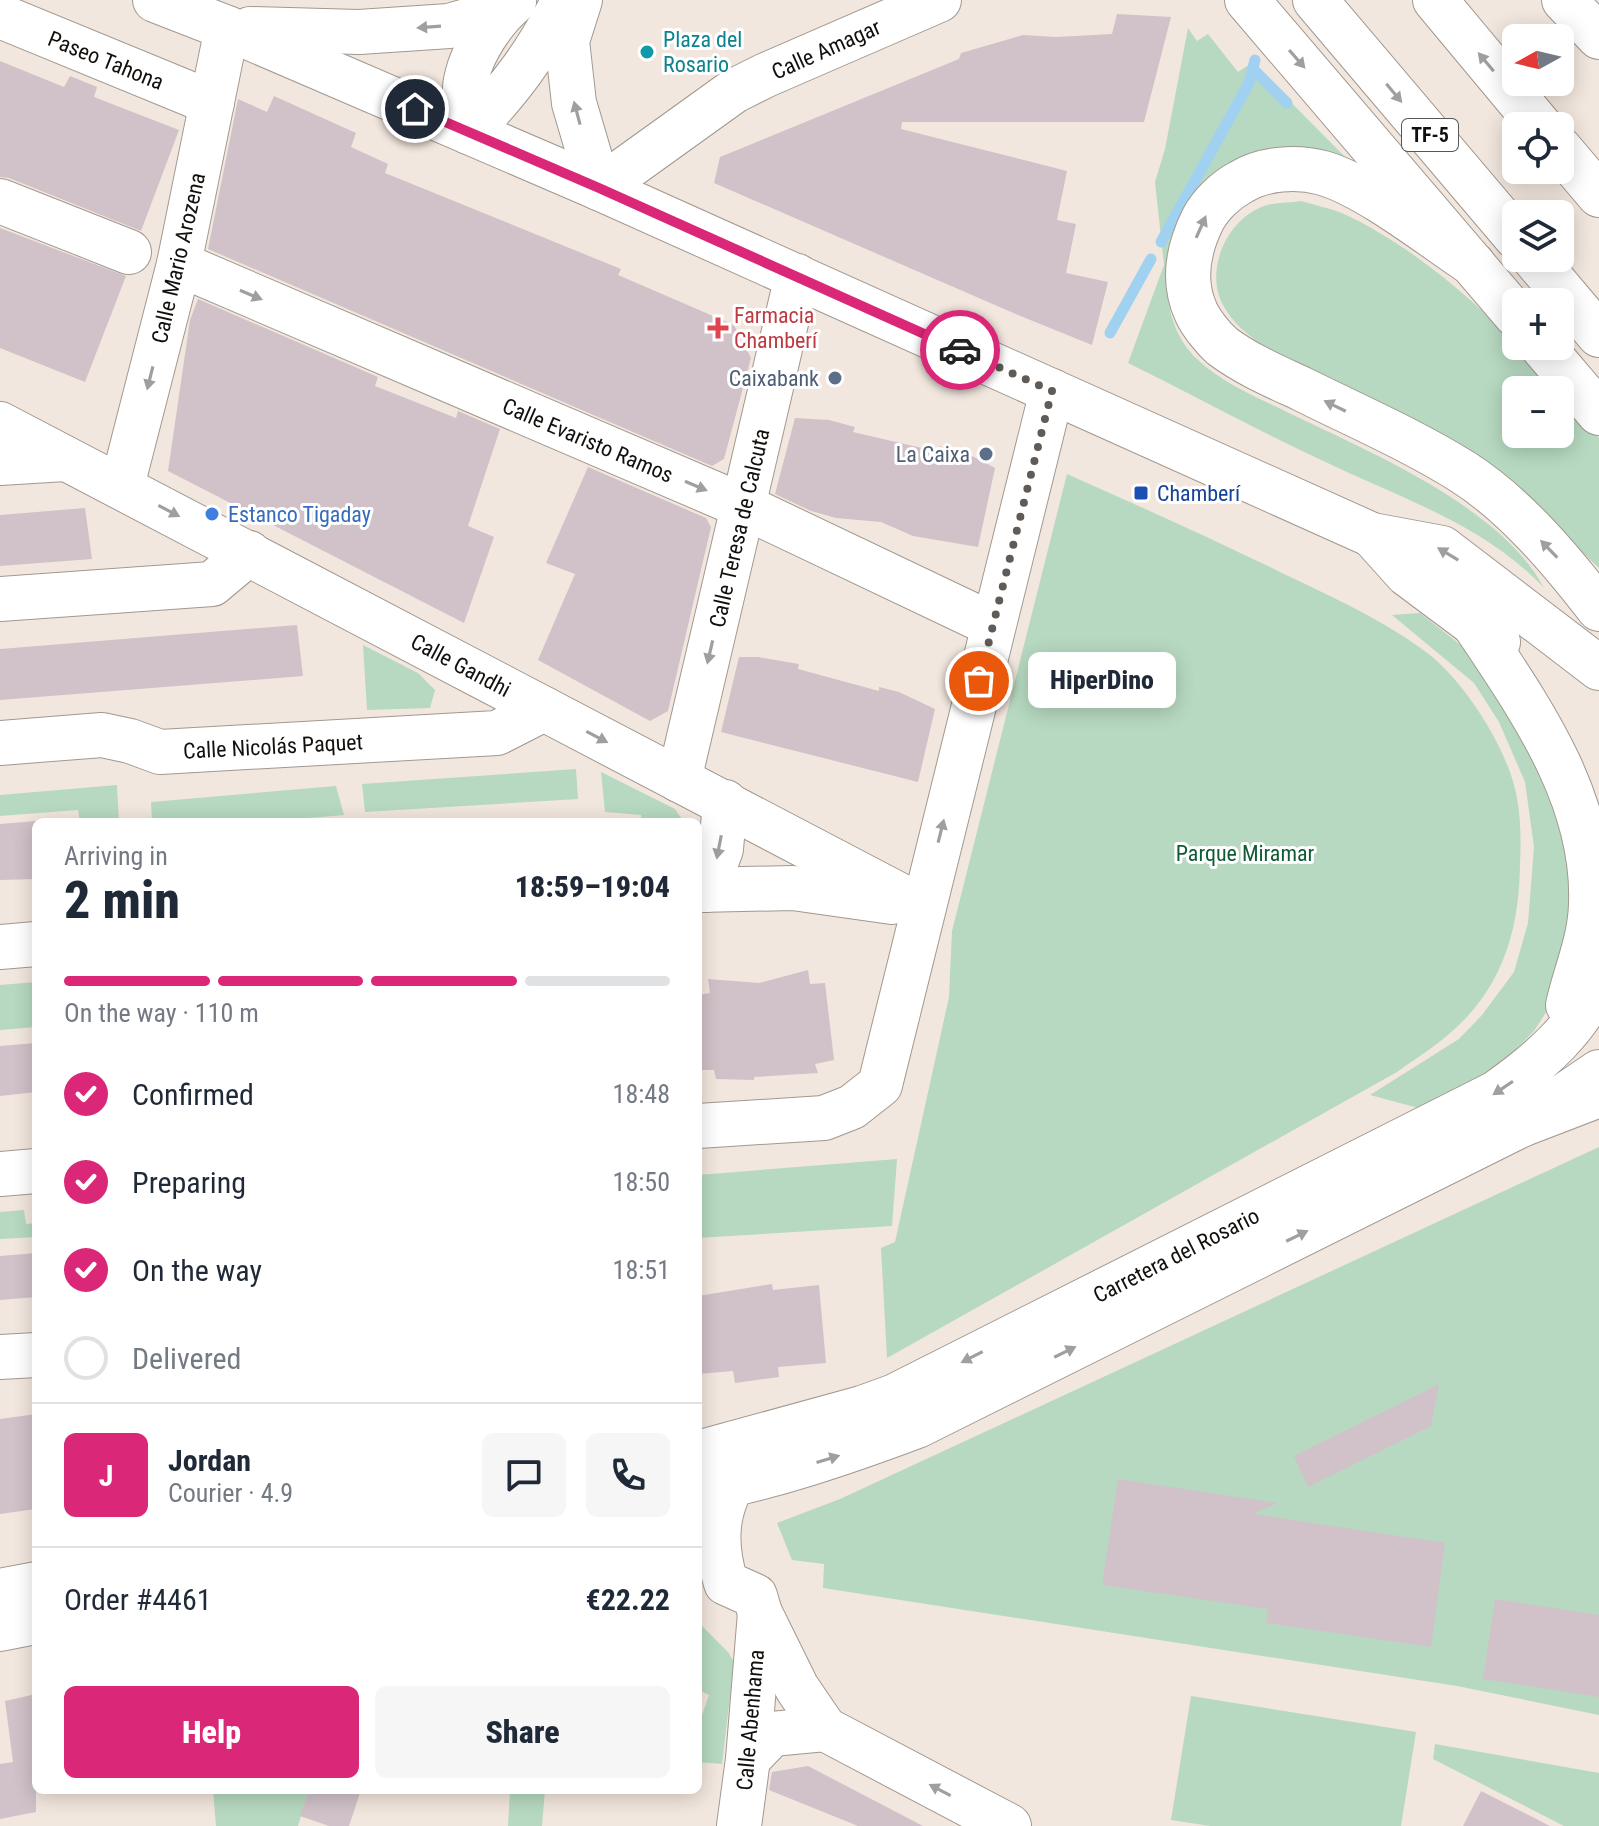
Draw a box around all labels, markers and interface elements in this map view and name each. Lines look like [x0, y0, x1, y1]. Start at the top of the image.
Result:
street label: Calle Amagar [768, 14, 885, 85]
one-way arrow [416, 21, 441, 34]
north arrow [1502, 24, 1574, 96]
map controls [1502, 24, 1574, 448]
street label: Paseo Tahona [44, 26, 167, 95]
place label: Plaza del Rosario [663, 27, 742, 77]
marker: Plaza del Rosario [638, 43, 656, 61]
one-way arrow [1288, 49, 1305, 69]
one-way arrow [1478, 52, 1495, 72]
pin [381, 75, 449, 143]
one-way arrow [1385, 83, 1402, 103]
icon: home [393, 87, 437, 131]
one-way arrow [571, 101, 583, 126]
button: locate [1502, 112, 1574, 184]
road number: TF-5 [1402, 119, 1458, 151]
street label: Calle Mario Arozena [147, 170, 210, 346]
button: layers [1502, 200, 1574, 272]
one-way arrow [1194, 215, 1207, 238]
one-way arrow [239, 288, 263, 301]
button: + [1502, 288, 1574, 360]
place label: Farmacia Chamberí [734, 303, 818, 353]
courier [920, 310, 1000, 390]
marker: Farmacia Chamberí [709, 319, 727, 337]
icon: car [938, 328, 982, 372]
one-way arrow [143, 365, 155, 390]
place label: Caixabank [729, 366, 819, 391]
marker: Caixabank [826, 369, 844, 387]
button: − [1502, 376, 1574, 448]
street label: Calle Evaristo Ramos [499, 393, 677, 488]
one-way arrow [1324, 399, 1347, 413]
street label: Calle Teresa de Calcuta [704, 426, 775, 630]
place label: La Caixa [896, 442, 970, 467]
marker: La Caixa [977, 445, 995, 463]
one-way arrow [684, 479, 707, 492]
place label: Chamberí [1157, 481, 1241, 506]
marker: Chamberí [1132, 484, 1150, 502]
place label: Estanco Tigaday [228, 502, 371, 527]
one-way arrow [157, 504, 180, 517]
marker: Estanco Tigaday [203, 505, 221, 523]
one-way arrow [1541, 540, 1559, 559]
one-way arrow [1436, 547, 1459, 562]
street label: Calle Gandhi [407, 629, 515, 702]
one-way arrow [703, 640, 715, 665]
pin [945, 647, 1013, 715]
callout: HiperDino [1027, 653, 1175, 709]
icon: bag [957, 659, 1001, 703]
text: HiperDino [1050, 665, 1154, 695]
street label: Calle Nicolás Paquet [182, 729, 364, 764]
one-way arrow [585, 730, 608, 743]
one-way arrow [936, 819, 948, 844]
one-way arrow [713, 835, 725, 860]
text: Arriving in [64, 841, 168, 871]
park label: Parque Miramar [1176, 841, 1314, 866]
text: 18:59–19:04 [515, 869, 670, 904]
text: 2 min [64, 870, 180, 931]
text: On the way · 110 m [64, 998, 259, 1028]
icon: check [64, 1072, 108, 1116]
text: Confirmed [132, 1077, 254, 1112]
text: 18:48 [613, 1079, 670, 1109]
one-way arrow [1493, 1080, 1514, 1095]
icon: check [64, 1160, 108, 1204]
text: Preparing [132, 1165, 246, 1200]
text: 18:50 [613, 1167, 670, 1197]
street label: Carretera del Rosario [1089, 1203, 1263, 1308]
one-way arrow [1286, 1230, 1309, 1243]
icon: check [64, 1248, 108, 1292]
text: On the way [132, 1253, 262, 1288]
text: 18:51 [613, 1255, 670, 1285]
text: Delivered [132, 1341, 241, 1376]
one-way arrow [1053, 1346, 1076, 1359]
one-way arrow [961, 1351, 984, 1364]
button: chat [482, 1433, 566, 1517]
button: phone [586, 1433, 670, 1517]
text: Jordan [168, 1443, 251, 1478]
one-way arrow [816, 1452, 840, 1464]
text: J [99, 1458, 113, 1493]
text: Courier · 4.9 [168, 1478, 293, 1508]
text: Order #4461 [64, 1582, 212, 1617]
text: €22.22 [585, 1582, 670, 1617]
street label: Calle Abenhama [732, 1649, 769, 1791]
button: Help [64, 1686, 359, 1778]
button: Share [375, 1686, 670, 1778]
one-way arrow [929, 1783, 952, 1796]

